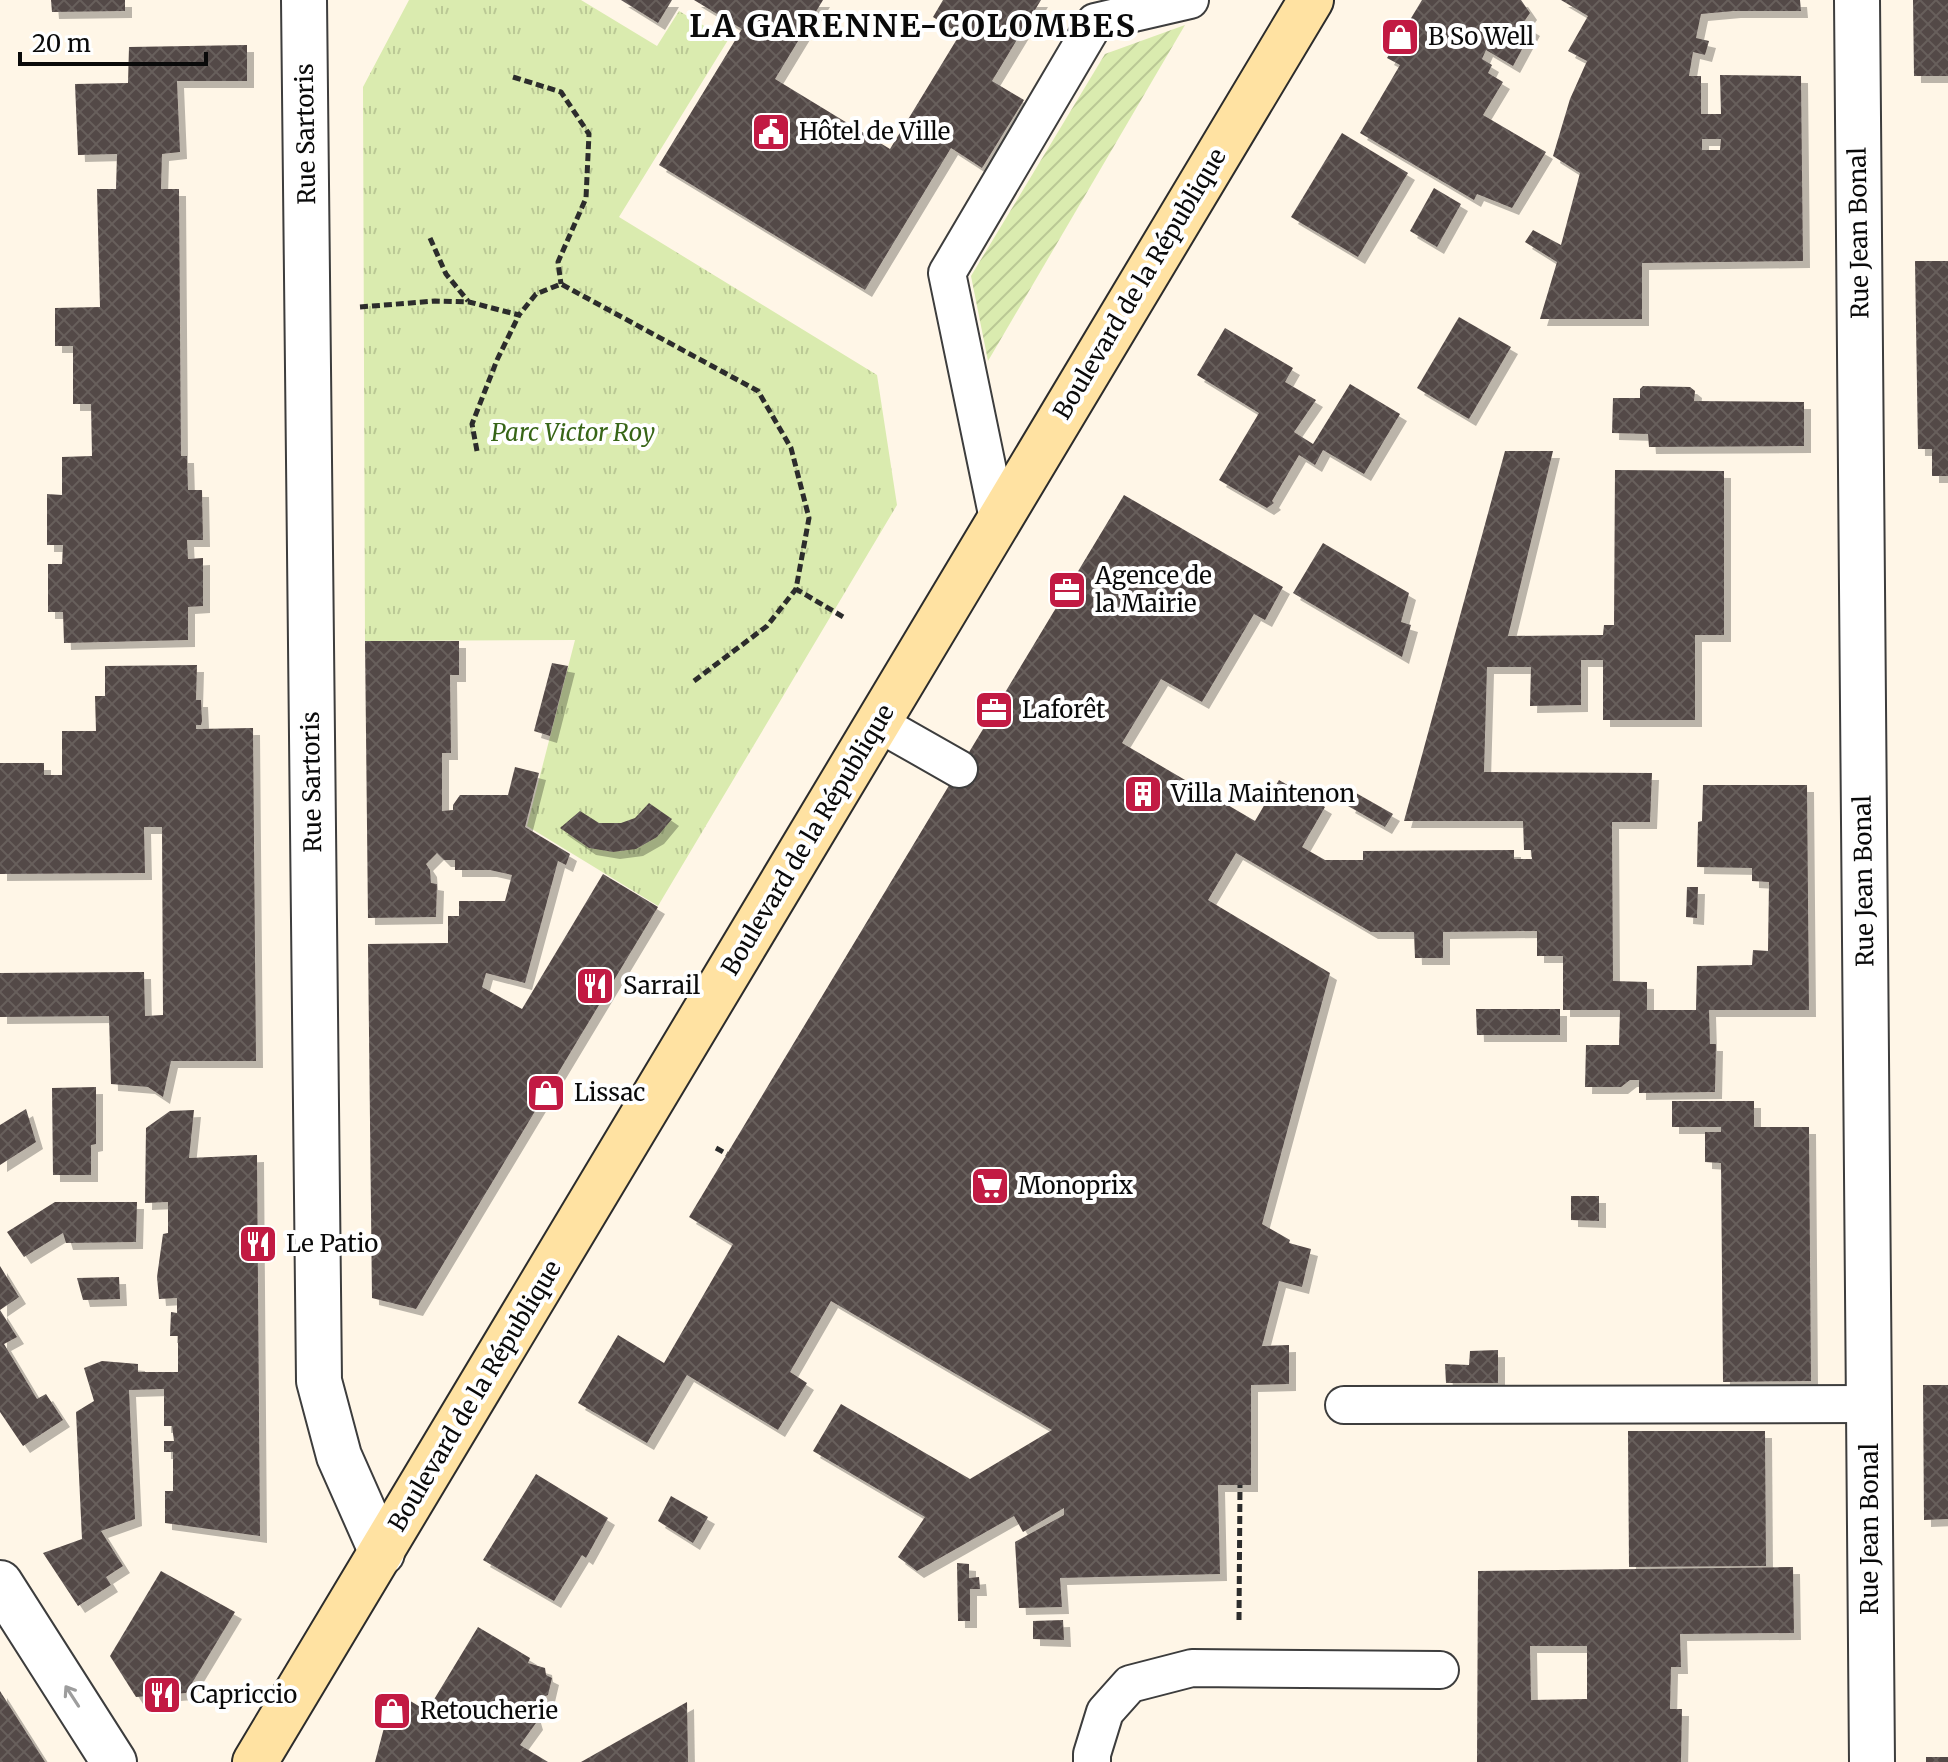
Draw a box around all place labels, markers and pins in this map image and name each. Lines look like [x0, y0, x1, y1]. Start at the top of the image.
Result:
shop icon: B So Well [1379, 16, 1421, 58]
place label: B So Well [1428, 21, 1534, 52]
public building icon: Hôtel de Ville [750, 111, 792, 153]
place label: Hôtel de Ville [799, 116, 950, 147]
place label: Agence de la Mairie [1094, 560, 1212, 619]
office icon: Agence de la Mairie [1046, 569, 1088, 611]
office icon: Laforêt [973, 689, 1015, 731]
place label: Laforêt [1022, 694, 1106, 725]
building icon: Villa Maintenon [1122, 773, 1164, 815]
place label: Villa Maintenon [1170, 778, 1355, 809]
restaurant icon: Sarrail [574, 965, 616, 1007]
place label: Sarrail [623, 970, 700, 1001]
shop icon: Lissac [525, 1072, 567, 1114]
place label: Lissac [574, 1077, 645, 1108]
supermarket icon: Monoprix [969, 1165, 1011, 1207]
place label: Monoprix [1018, 1170, 1134, 1201]
restaurant icon: Le Patio [237, 1223, 279, 1265]
place label: Le Patio [286, 1228, 378, 1259]
restaurant icon: Capriccio [141, 1674, 183, 1716]
place label: Capriccio [190, 1679, 297, 1710]
shop icon: Retoucherie [371, 1690, 413, 1732]
place label: Retoucherie [420, 1695, 558, 1726]

